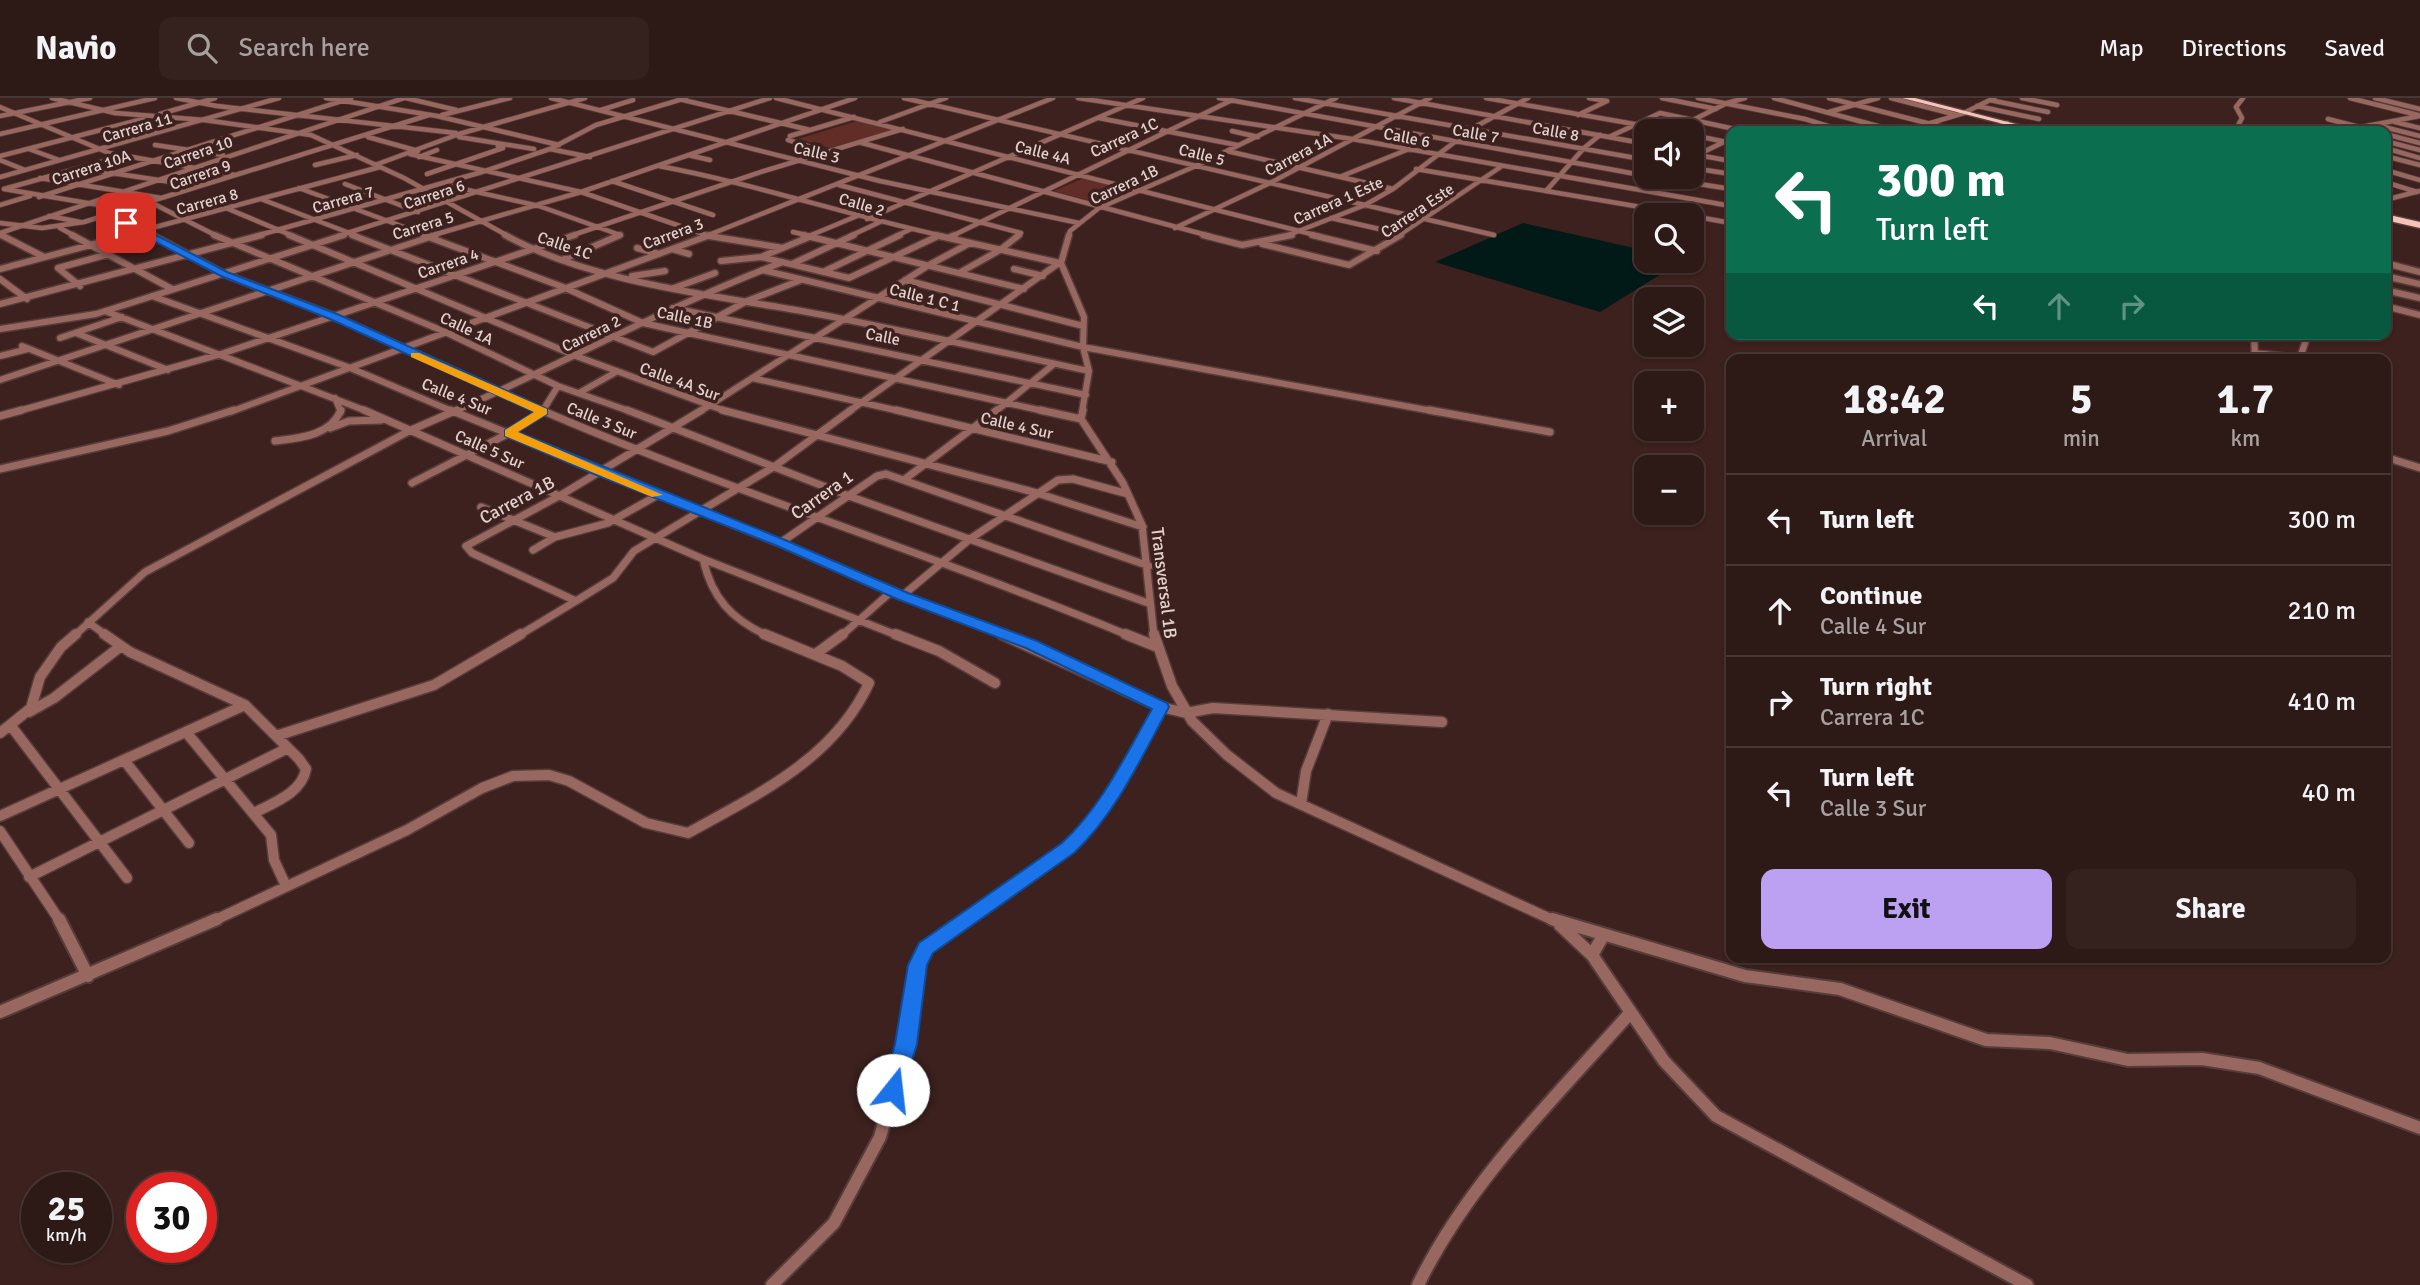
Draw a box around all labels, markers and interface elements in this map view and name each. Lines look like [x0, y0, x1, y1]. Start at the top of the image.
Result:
search box [159, 17, 649, 80]
text: Navio [35, 28, 117, 69]
icon: search [183, 29, 221, 67]
text: Search here [239, 32, 370, 64]
text: Map [2099, 33, 2144, 63]
text: Directions [2182, 33, 2287, 63]
text: Saved [2325, 33, 2385, 63]
street label: Carrera 11 [100, 108, 175, 147]
street label: Carrera 1C [1087, 113, 1162, 162]
street label: Calle 8 [1531, 118, 1581, 146]
map controls [1634, 119, 1704, 525]
button: sound [1634, 119, 1704, 189]
street label: Calle 7 [1451, 120, 1501, 148]
street label: Calle 6 [1382, 124, 1432, 152]
street label: Carrera 1A [1262, 129, 1336, 181]
street label: Carrera 10 [161, 132, 236, 174]
street label: Calle 4A [1013, 136, 1073, 170]
street label: Calle 3 [792, 138, 842, 168]
street label: Calle 5 [1177, 140, 1227, 170]
street label: Carrera 10A [49, 146, 133, 190]
text: 300 m [1876, 150, 2006, 210]
icon: left [1761, 154, 1852, 245]
street label: Carrera 9 [167, 155, 233, 195]
street label: Carrera 1B [1087, 160, 1162, 209]
street label: Carrera 1 Este [1290, 172, 1386, 230]
street label: Carrera 6 [401, 176, 467, 214]
street label: Carrera Este [1377, 179, 1458, 243]
street label: Carrera 7 [310, 182, 376, 218]
street label: Carrera 8 [174, 184, 240, 220]
street label: Calle 2 [836, 189, 887, 221]
pin [96, 193, 156, 253]
button: search [1634, 203, 1704, 273]
icon: arrive [107, 204, 145, 242]
street label: Carrera 5 [390, 207, 456, 245]
text: Turn left [1876, 210, 1989, 249]
street label: Carrera 3 [640, 214, 706, 254]
street label: Calle 1C [535, 227, 595, 265]
street label: Carrera 4 [415, 244, 482, 284]
street label: Calle 1 C 1 [887, 280, 962, 316]
button: layers [1634, 287, 1704, 357]
icon: left [1967, 287, 2005, 325]
icon: ahead [2040, 287, 2078, 325]
icon: right [2113, 287, 2151, 325]
street label: Calle 1B [655, 302, 715, 334]
street label: Calle 1A [437, 308, 497, 350]
street label: Carrera 2 [559, 311, 624, 357]
street label: Calle [864, 324, 902, 350]
street label: Calle 4A Sur [637, 358, 723, 406]
button: + [1634, 371, 1704, 441]
street label: Calle 4 Sur [419, 374, 495, 420]
text: 18:42 [1843, 374, 1946, 425]
text: 5 [2070, 374, 2093, 425]
text: 1.7 [2217, 374, 2274, 425]
street label: Calle 3 Sur [564, 398, 640, 444]
street label: Calle 4 Sur [978, 408, 1055, 444]
text: Arrival [1861, 424, 1928, 453]
text: min [2063, 424, 2100, 453]
text: km [2231, 424, 2260, 453]
street label: Calle 5 Sur [452, 426, 528, 474]
button: − [1634, 455, 1704, 525]
street label: Carrera 1 [787, 466, 857, 524]
street label: Carrera 1B [476, 471, 558, 529]
icon: left [1761, 501, 1799, 539]
text: Turn left [1820, 504, 1914, 536]
text: 300 m [2287, 504, 2356, 536]
street label: Transversal 1B [1146, 526, 1182, 640]
text: Continue [1820, 580, 1922, 612]
icon: ahead [1761, 592, 1799, 630]
text: 210 m [2287, 595, 2356, 627]
text: Calle 4 Sur [1820, 612, 1926, 641]
text: Turn right [1820, 671, 1932, 703]
icon: right [1761, 683, 1799, 721]
text: 410 m [2287, 686, 2356, 718]
text: Carrera 1C [1820, 703, 1925, 732]
text: Turn left [1820, 762, 1914, 794]
icon: left [1761, 774, 1799, 812]
text: 40 m [2301, 777, 2356, 809]
text: Calle 3 Sur [1820, 794, 1926, 823]
button: Exit [1761, 869, 2052, 949]
button: Share [2066, 869, 2356, 949]
position arrow [856, 1053, 930, 1127]
speed limit sign: 30 [126, 1172, 217, 1263]
text: 25 [48, 1187, 85, 1230]
text: km/h [46, 1224, 87, 1246]

